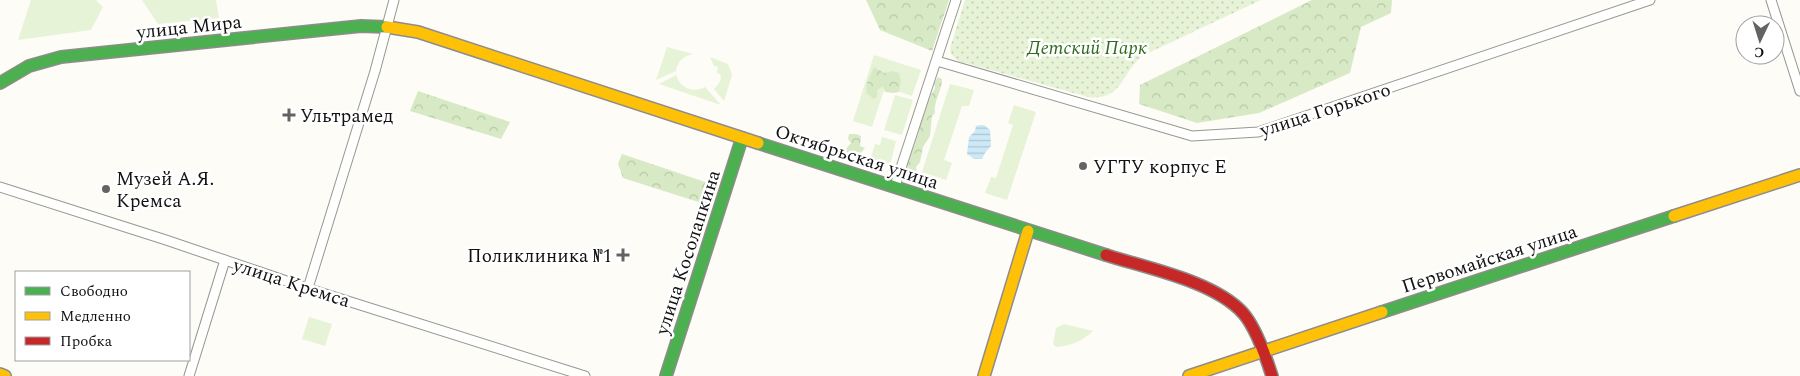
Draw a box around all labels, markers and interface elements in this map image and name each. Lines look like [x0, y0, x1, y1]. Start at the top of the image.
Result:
street label: улица Мира [134, 7, 244, 48]
north arrow [1735, 15, 1785, 65]
park label: Детский Парк [1026, 34, 1147, 63]
text: С [1753, 42, 1765, 63]
street label: улица Горького [1255, 76, 1395, 146]
place label: Ультрамед [300, 102, 394, 131]
marker: Ультрамед [282, 108, 296, 122]
street label: Октябрьская улица [771, 117, 943, 198]
place label: УГТУ корпус Е [1093, 153, 1227, 182]
marker: УГТУ корпус Е [1077, 160, 1089, 172]
place label: Музей А.Я. Кремса [116, 165, 214, 216]
street label: улица Косолапкина [648, 165, 729, 340]
marker: Музей А.Я. Кремса [100, 183, 112, 195]
street label: Первомайская улица [1398, 217, 1582, 302]
place label: Поликлиника №1 [467, 242, 612, 271]
marker: Поликлиника №1 [616, 248, 630, 262]
street label: улица Кремса [228, 251, 354, 316]
legend [15, 271, 190, 361]
text: Свободно [60, 280, 128, 303]
text: Медленно [60, 305, 131, 328]
text: Пробка [60, 330, 113, 353]

